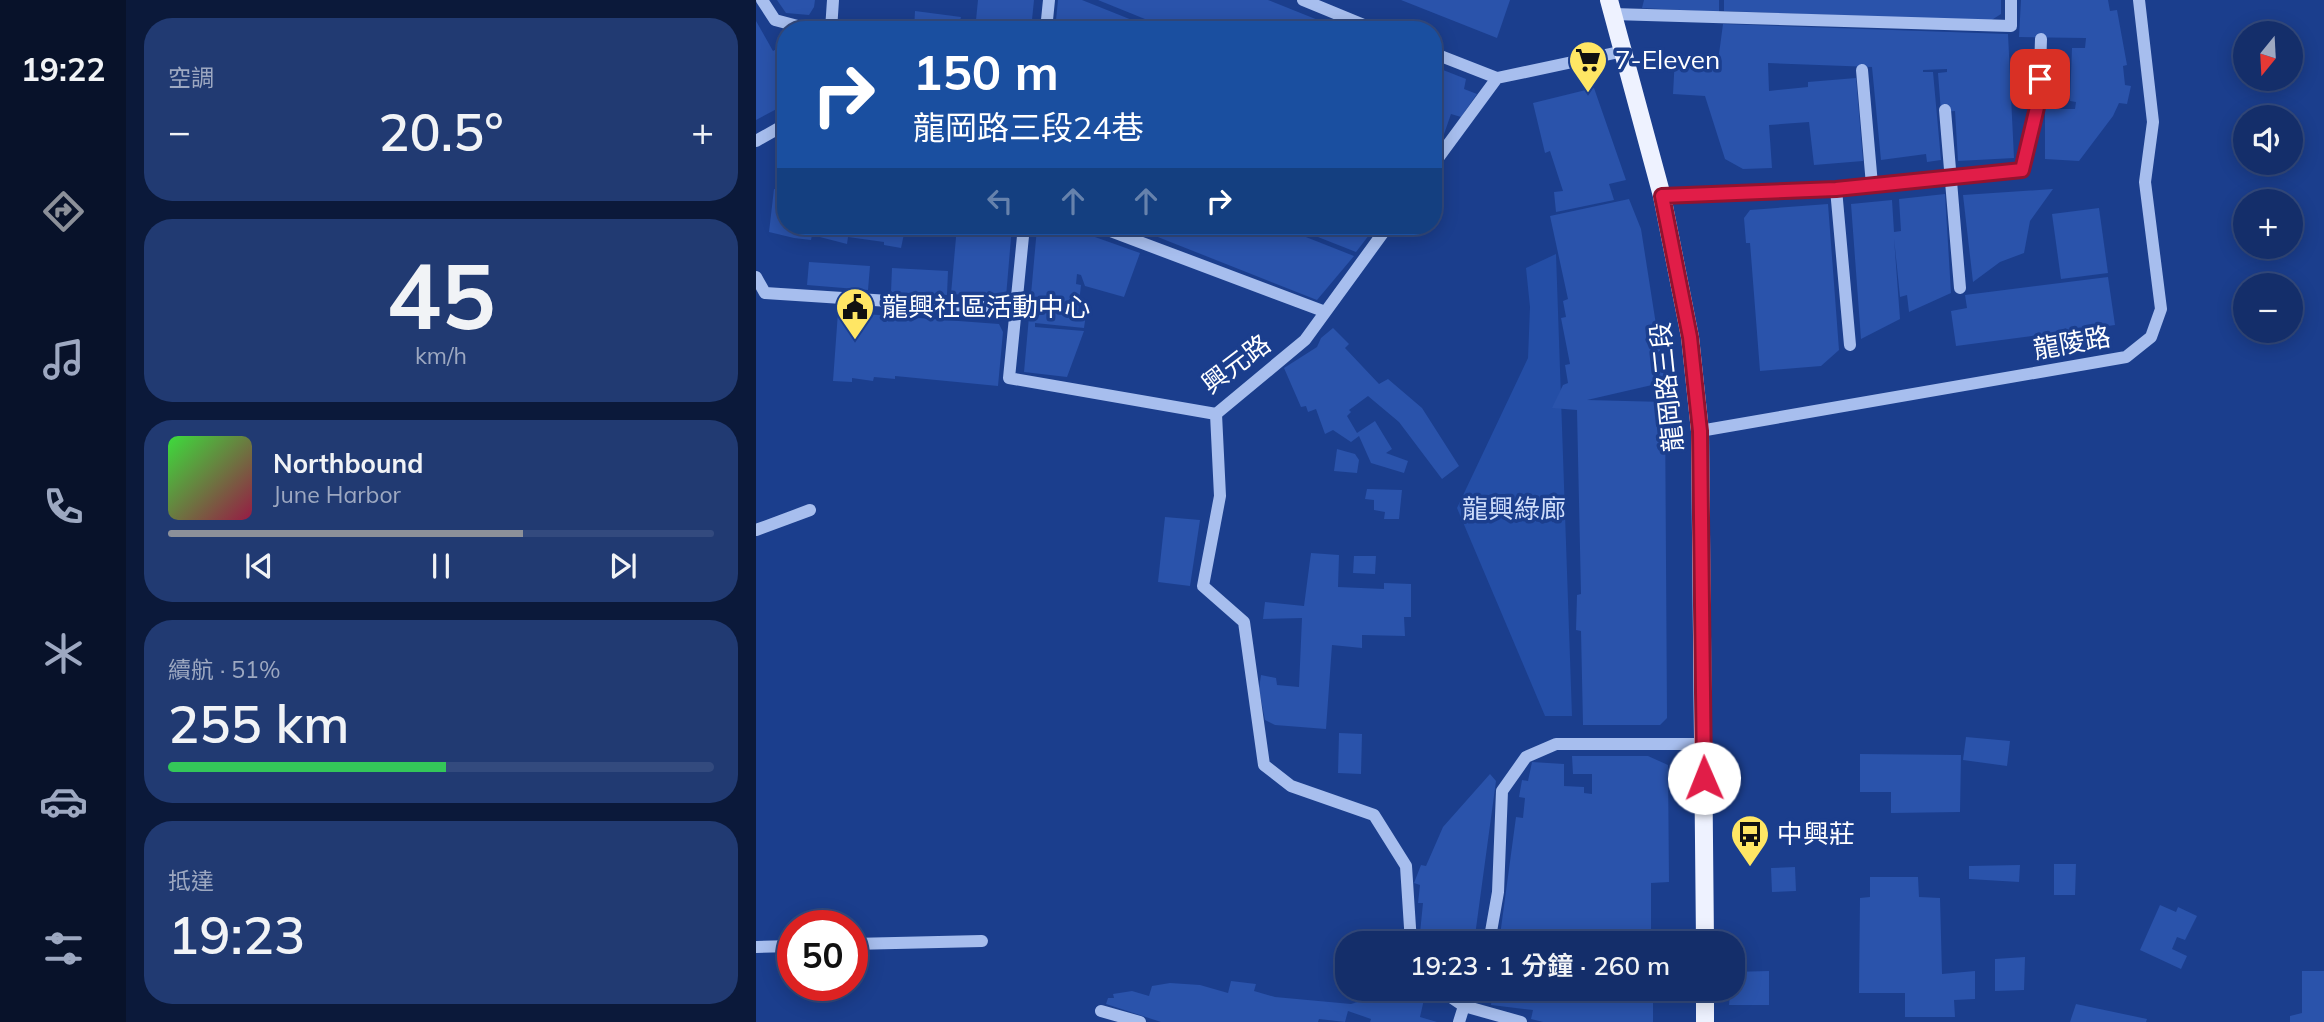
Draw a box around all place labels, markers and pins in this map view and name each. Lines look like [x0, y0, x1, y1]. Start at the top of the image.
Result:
supermarket icon: 7-Eleven [1567, 39, 1609, 94]
place label: 7-Eleven [1615, 43, 1720, 76]
pin [2010, 49, 2070, 109]
public building icon: 龍興社區活動中心 [834, 286, 876, 341]
place label: 龍興社區活動中心 [882, 290, 1090, 323]
bus stop icon: 中興莊 [1729, 813, 1771, 868]
place label: 中興莊 [1777, 817, 1855, 850]

